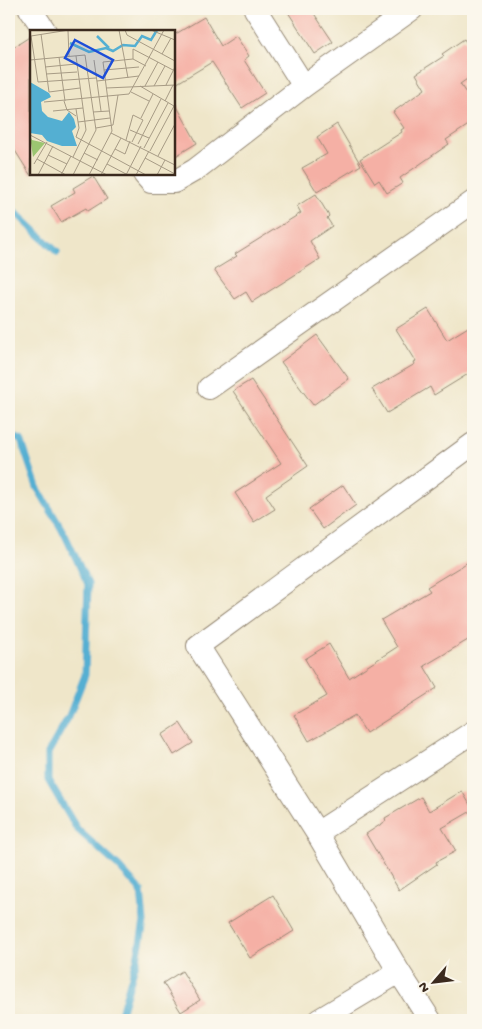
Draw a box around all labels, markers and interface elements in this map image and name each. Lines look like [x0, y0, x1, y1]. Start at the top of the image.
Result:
inset map [30, 30, 175, 175]
north arrow [410, 956, 460, 1006]
text: N [415, 979, 434, 995]

